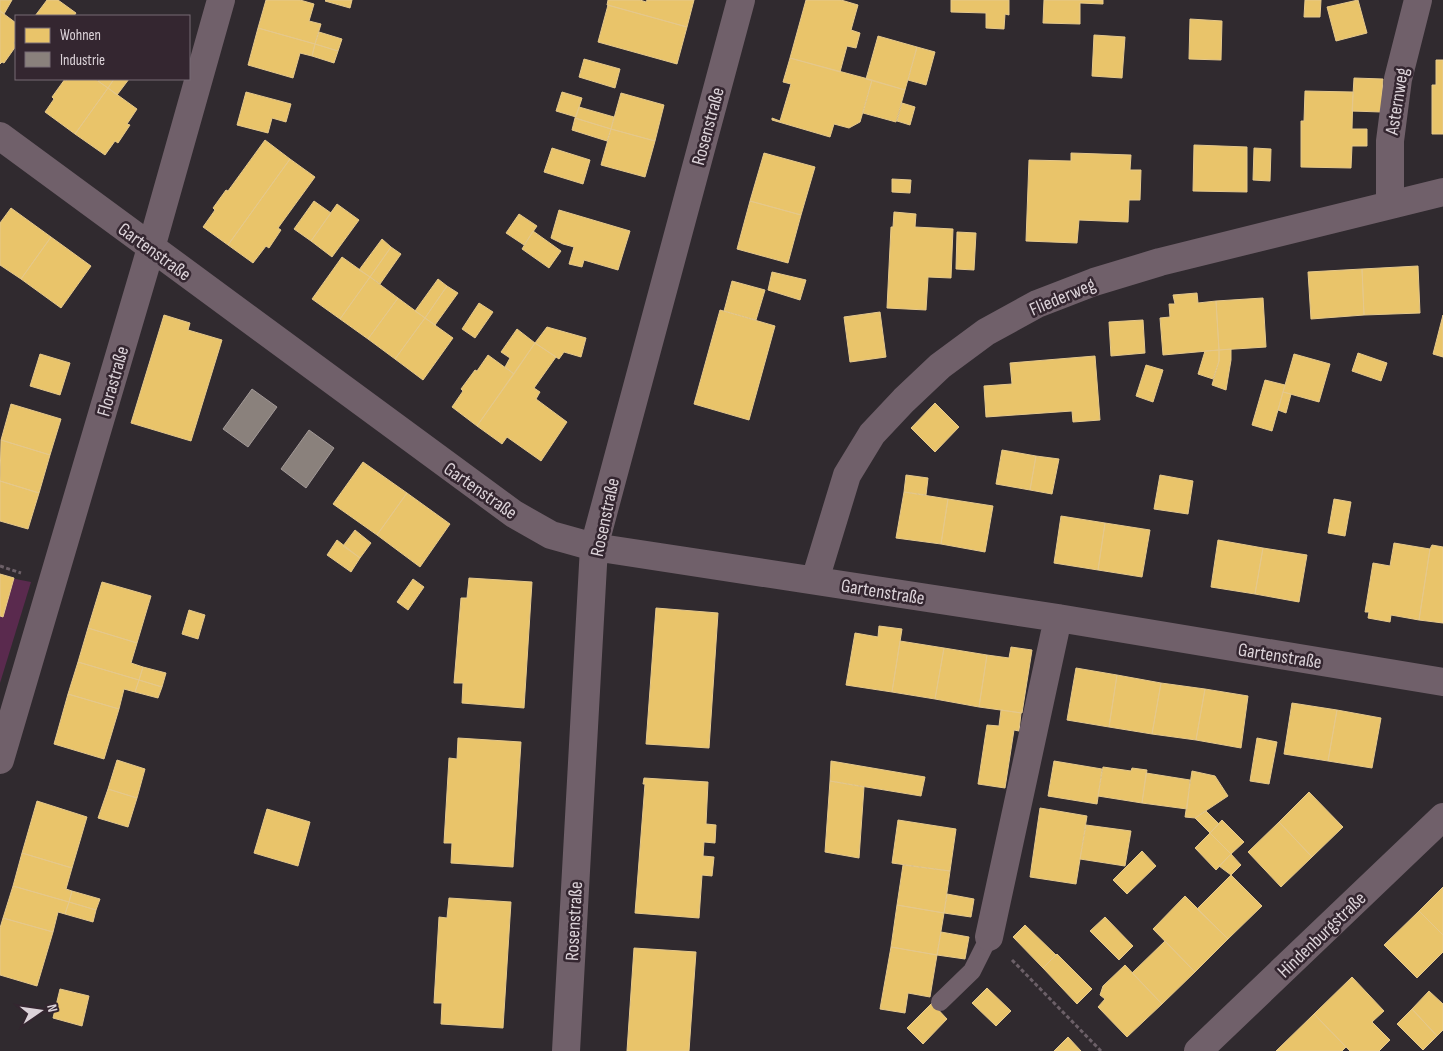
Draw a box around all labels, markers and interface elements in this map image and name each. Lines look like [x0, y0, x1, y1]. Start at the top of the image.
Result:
legend [15, 15, 190, 80]
text: Wohnen [60, 26, 101, 45]
text: Industrie [60, 51, 105, 70]
street label: Asternweg [1381, 66, 1414, 137]
street label: Rosenstraße [687, 85, 730, 168]
street label: Gartenstraße [113, 218, 195, 286]
street label: Fliederweg [1026, 273, 1099, 322]
street label: Florastraße [92, 344, 134, 419]
street label: Gartenstraße [439, 458, 521, 525]
street label: Rosenstraße [586, 476, 625, 559]
street label: Gartenstraße [839, 575, 926, 610]
street label: Gartenstraße [1236, 639, 1323, 674]
street label: Rosenstraße [561, 881, 588, 961]
street label: Hindenburgstraße [1273, 887, 1371, 983]
north arrow [15, 986, 65, 1036]
text: N [43, 1003, 61, 1014]

